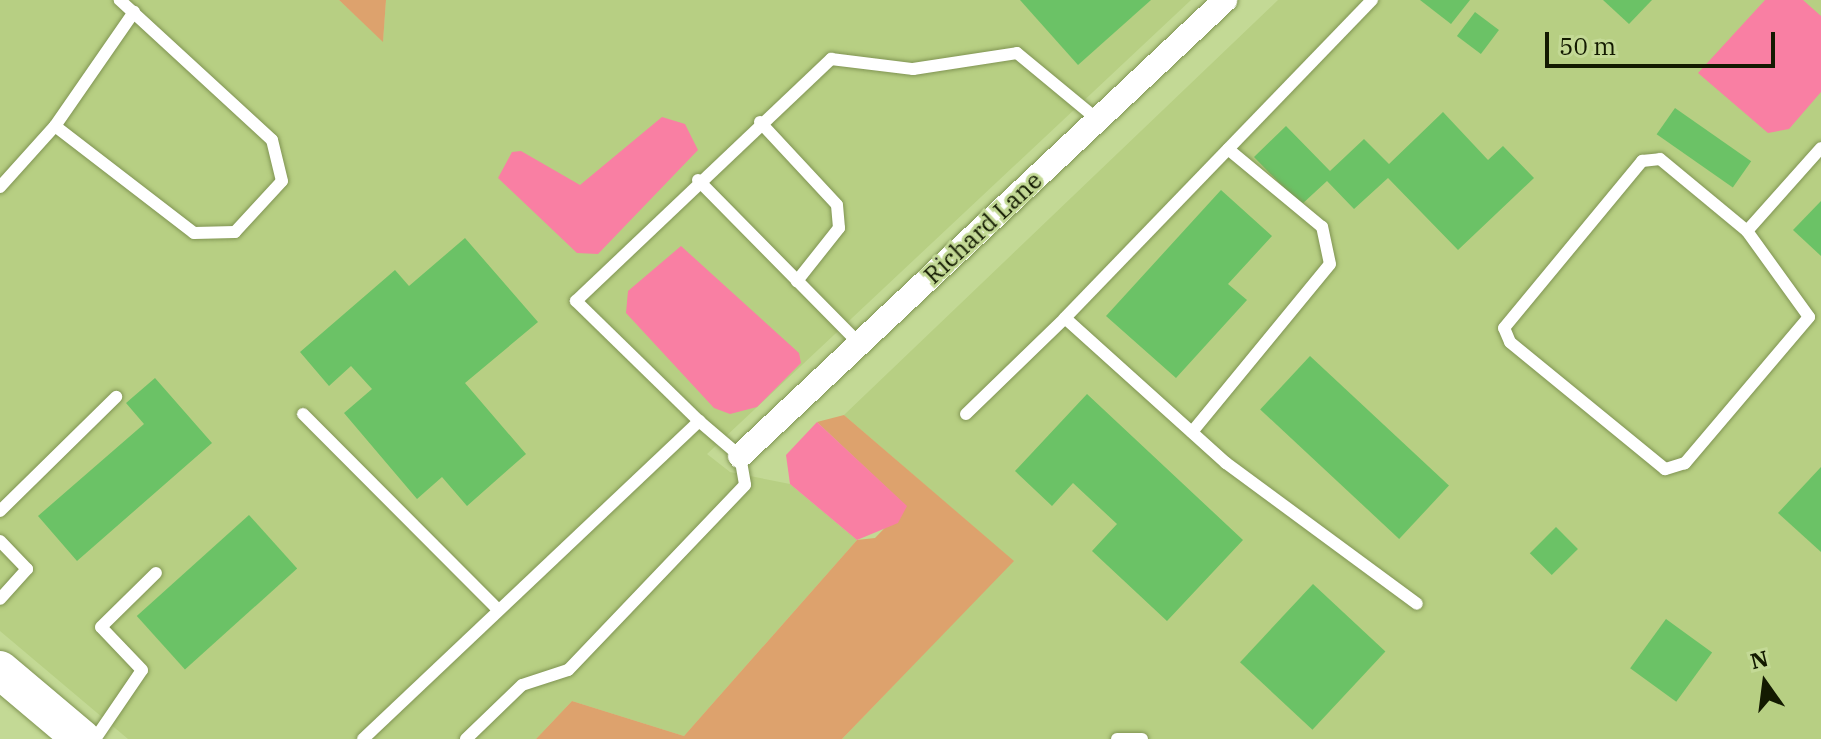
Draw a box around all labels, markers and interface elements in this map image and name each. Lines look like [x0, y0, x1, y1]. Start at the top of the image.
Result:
scale bar [1549, 16, 1779, 66]
text: 50 m [1559, 30, 1616, 62]
street label: Richard Lane [918, 166, 1048, 290]
north arrow [1725, 643, 1805, 723]
text: N [1747, 643, 1771, 675]

